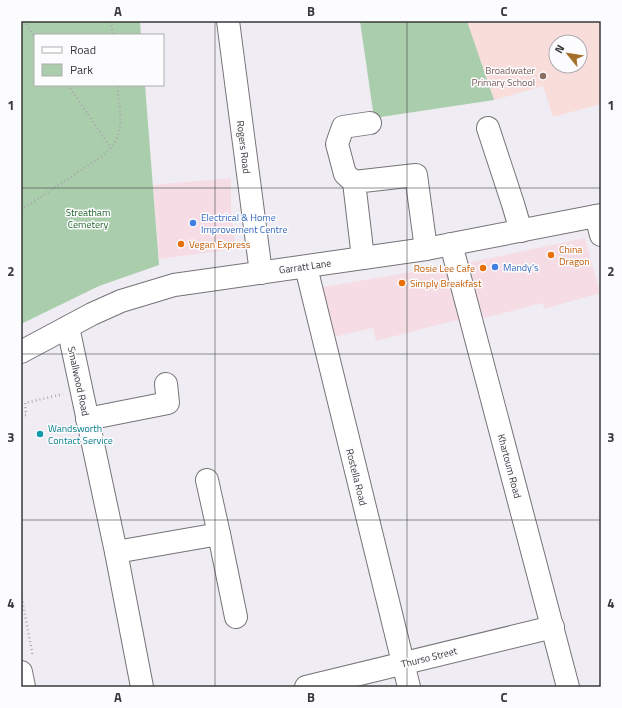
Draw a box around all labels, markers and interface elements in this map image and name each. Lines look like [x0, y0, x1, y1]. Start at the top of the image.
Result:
text: A [114, 1, 122, 21]
text: B [307, 1, 315, 21]
text: C [500, 1, 508, 21]
legend [34, 34, 164, 86]
north arrow [548, 34, 588, 74]
text: Road [70, 40, 96, 59]
text: N [551, 42, 568, 56]
text: Park [70, 60, 93, 79]
place label: Broadwater Primary School [472, 63, 536, 90]
marker: Broadwater Primary School [538, 71, 548, 81]
text: 1 [7, 95, 15, 115]
text: 1 [607, 95, 615, 115]
street label: Rogers Road [233, 120, 254, 175]
park label: Streatham Cemetery [66, 205, 110, 232]
place label: Electrical & Home Improvement Centre [201, 210, 288, 237]
marker: Electrical & Home Improvement Centre [188, 218, 198, 228]
place label: Vegan Express [189, 237, 251, 252]
marker: Vegan Express [176, 239, 186, 249]
place label: China Dragon [559, 242, 590, 269]
marker: China Dragon [546, 250, 556, 260]
street label: Garratt Lane [278, 255, 332, 278]
place label: Mandy’s [503, 260, 539, 275]
text: 2 [7, 261, 15, 281]
place label: Rosie Lee Cafe [414, 261, 475, 276]
text: 2 [607, 261, 615, 281]
marker: Mandy’s [490, 262, 500, 272]
marker: Rosie Lee Cafe [478, 263, 488, 273]
place label: Simply Breakfast [410, 276, 482, 291]
marker: Simply Breakfast [397, 278, 407, 288]
street label: Smallwood Road [64, 345, 93, 417]
place label: Wandsworth Contact Service [48, 421, 113, 448]
text: 3 [7, 427, 15, 447]
text: 3 [607, 427, 615, 447]
marker: Wandsworth Contact Service [35, 429, 45, 439]
street label: Khartoum Road [494, 432, 525, 500]
street label: Rostella Road [342, 447, 371, 507]
text: 4 [7, 593, 15, 613]
text: 4 [607, 593, 615, 613]
street label: Thurso Street [400, 643, 459, 672]
text: A [114, 687, 122, 707]
text: B [307, 687, 315, 707]
text: C [500, 687, 508, 707]

